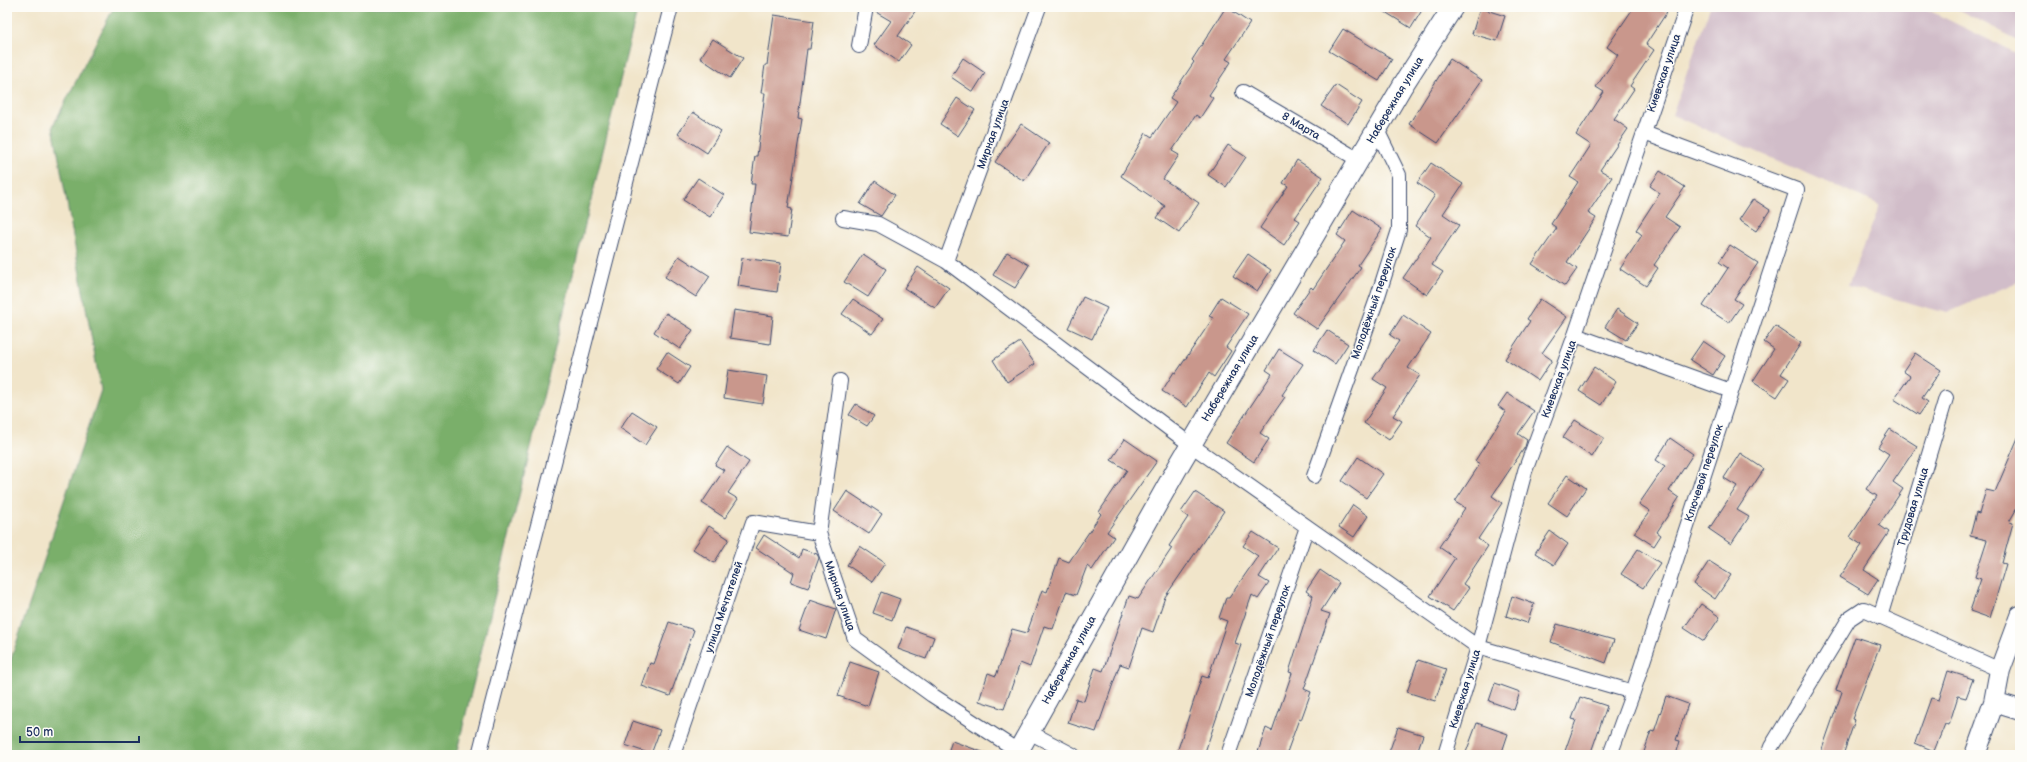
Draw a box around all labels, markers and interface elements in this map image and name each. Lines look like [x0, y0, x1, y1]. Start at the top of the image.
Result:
street label: Киевская улица [1644, 32, 1684, 114]
street label: Набережная улица [1364, 54, 1426, 146]
street label: Мирная улица [974, 97, 1012, 171]
street label: 8 Марта [1279, 109, 1323, 143]
street label: Молодёжный переулок [1349, 245, 1399, 361]
street label: Набережная улица [1199, 332, 1261, 424]
street label: Киевская улица [1539, 338, 1579, 420]
street label: Ключевой переулок [1682, 422, 1726, 523]
street label: Трудовая улица [1895, 465, 1931, 548]
street label: Мирная улица [822, 559, 858, 633]
street label: улица Мечтателей [702, 560, 746, 654]
street label: Молодёжный переулок [1243, 583, 1293, 699]
street label: Набережная улица [1039, 613, 1099, 706]
street label: Киевская улица [1447, 647, 1483, 730]
scale bar [20, 718, 139, 744]
text: 50 m [26, 725, 53, 740]

